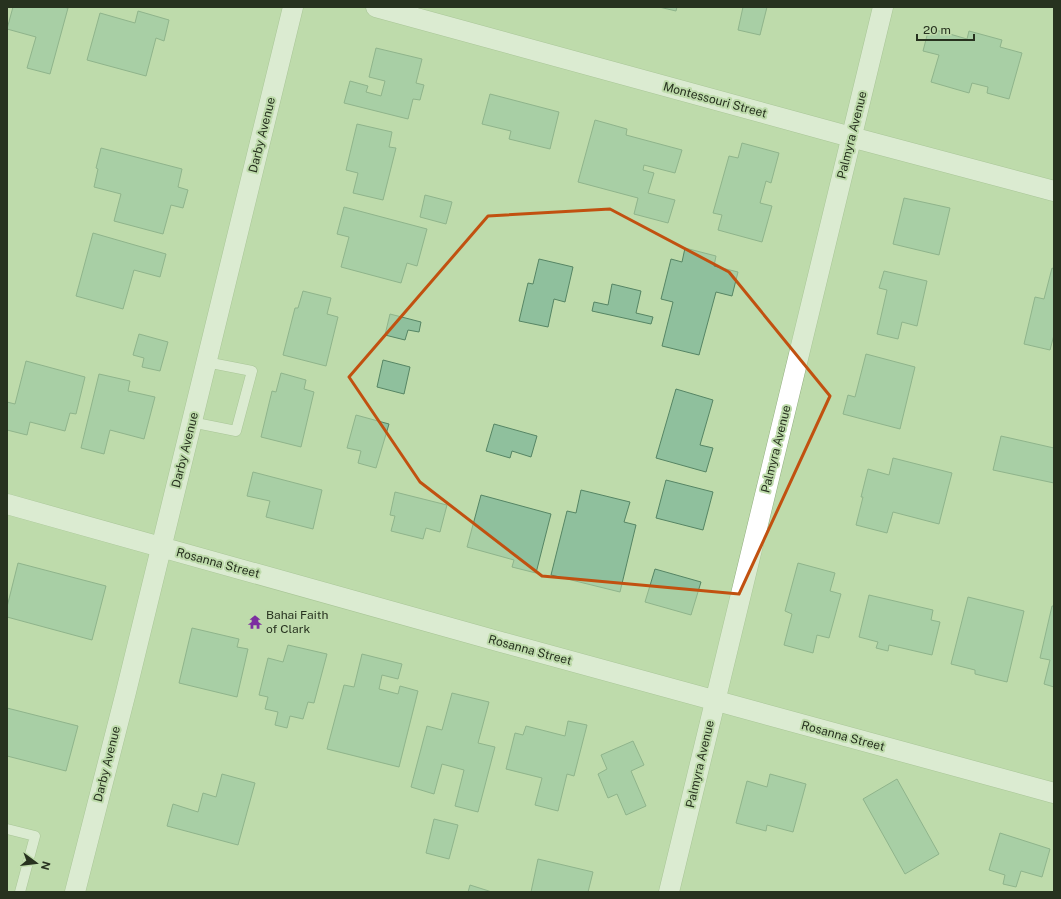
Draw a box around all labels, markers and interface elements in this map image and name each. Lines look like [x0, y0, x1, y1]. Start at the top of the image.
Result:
scale bar [917, 16, 974, 42]
text: 20 m [923, 23, 951, 37]
street label: Montessouri Street [662, 79, 769, 121]
street label: Palmyra Avenue [834, 90, 870, 180]
street label: Darby Avenue [246, 96, 278, 174]
street label: Palmyra Avenue [758, 404, 794, 494]
street label: Darby Avenue [169, 411, 201, 489]
street label: Rosanna Street [175, 545, 262, 581]
place label: Bahai Faith of Clark [266, 608, 328, 636]
temple icon: Bahai Faith of Clark [247, 614, 263, 630]
street label: Rosanna Street [487, 632, 574, 668]
street label: Rosanna Street [800, 718, 887, 754]
street label: Palmyra Avenue [683, 719, 717, 809]
street label: Darby Avenue [91, 725, 123, 803]
north arrow [16, 843, 56, 883]
text: N [39, 860, 53, 871]

